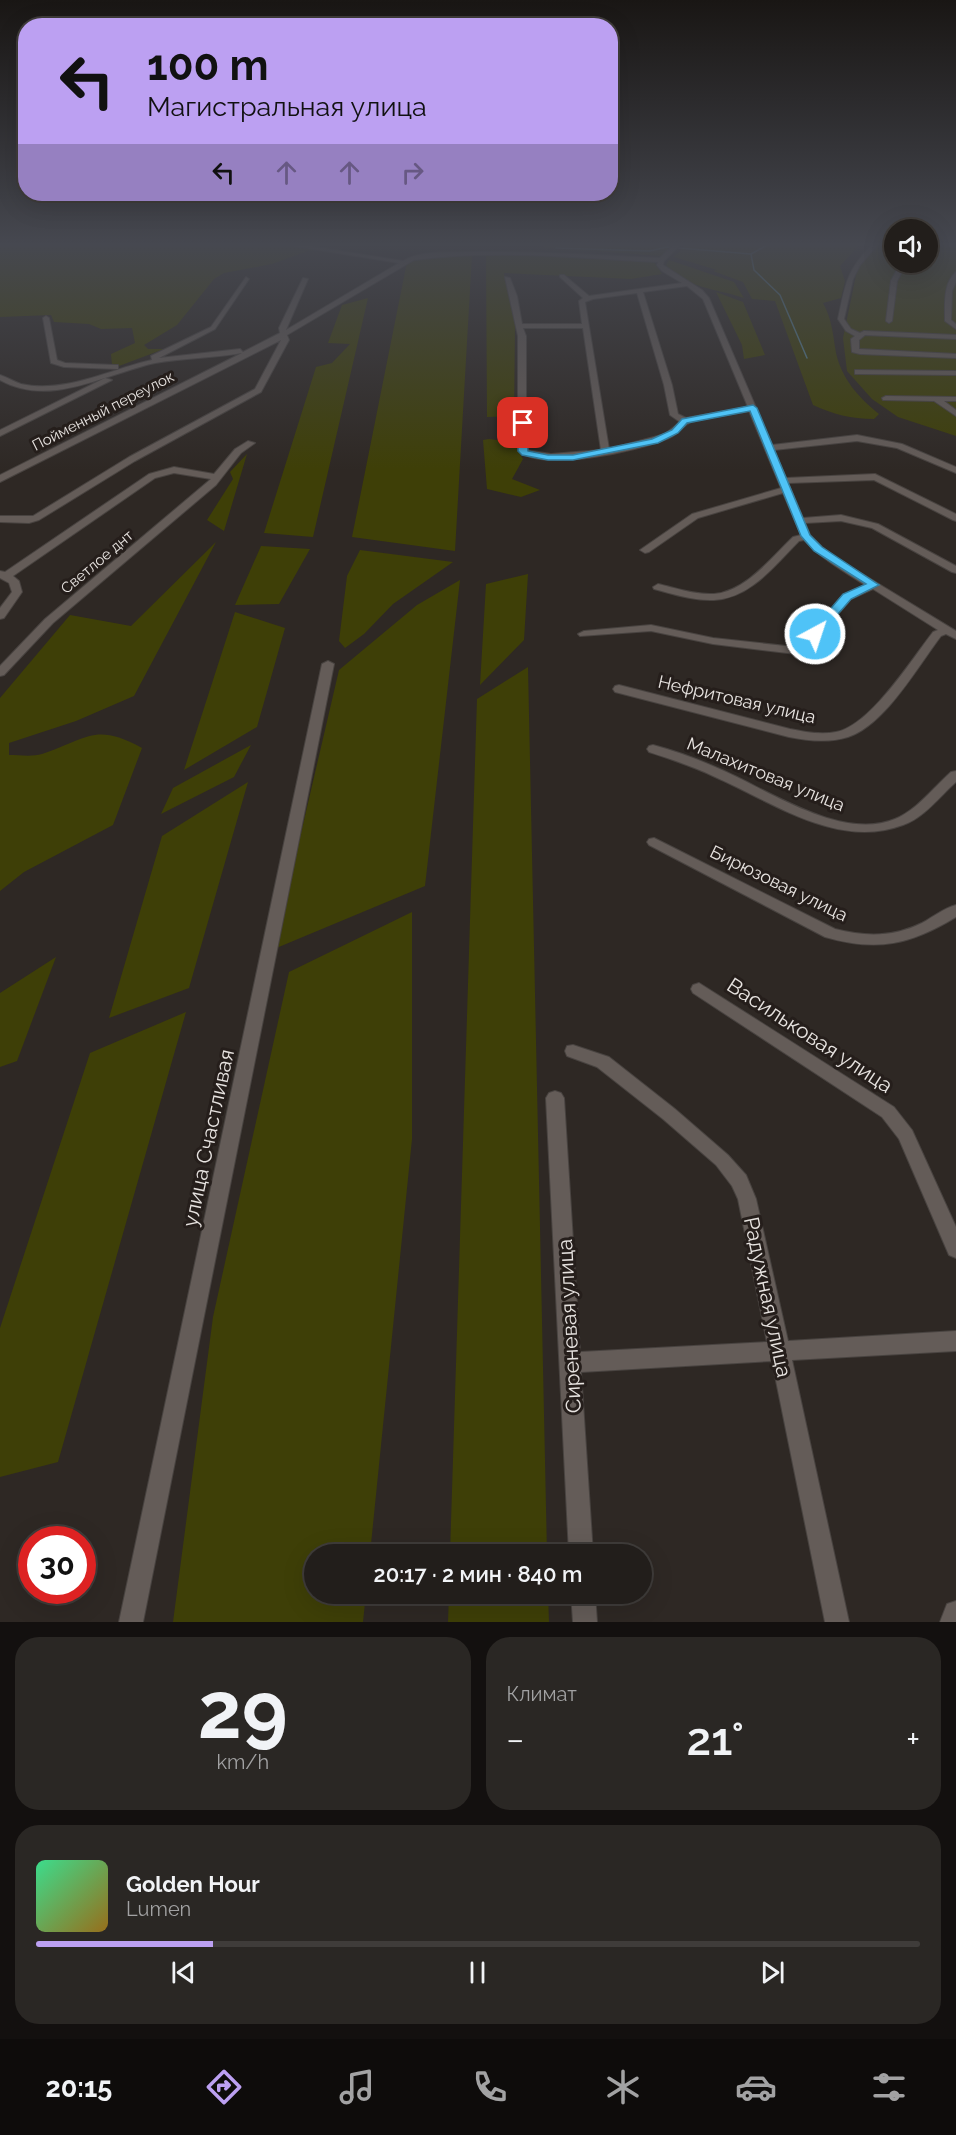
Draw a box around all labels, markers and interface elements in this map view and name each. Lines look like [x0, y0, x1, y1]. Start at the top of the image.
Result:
text: 100 m [147, 41, 269, 90]
icon: left [48, 42, 126, 120]
text: Магистральная улица [147, 91, 427, 122]
icon: left [207, 156, 240, 189]
icon: ahead [270, 156, 303, 189]
icon: ahead [333, 156, 366, 189]
icon: right [396, 156, 429, 189]
map controls [884, 219, 938, 273]
button: sound [884, 219, 938, 273]
street label: Пойменный переулок [29, 367, 177, 455]
pin [497, 397, 548, 448]
icon: arrive [506, 406, 539, 439]
street label: Светлое днт [57, 527, 137, 597]
position arrow [783, 602, 847, 666]
street label: Нефритовая улица [656, 671, 818, 727]
street label: Малахитовая улица [684, 733, 848, 815]
street label: Бирюзовая улица [707, 841, 851, 925]
street label: Васильковая улица [723, 972, 897, 1098]
street label: улица Счастливая [177, 1047, 239, 1229]
street label: Радужная улица [739, 1215, 797, 1379]
street label: Сиреневая улица [552, 1238, 586, 1414]
speed limit sign: 30 [18, 1526, 96, 1604]
text: 20:17 · 2 мин · 840 m [374, 1561, 582, 1587]
text: 29 [198, 1665, 288, 1756]
text: Климат [507, 1682, 577, 1706]
text: 21° [687, 1713, 744, 1766]
text: − [507, 1720, 524, 1759]
text: + [906, 1720, 920, 1759]
text: km/h [216, 1750, 269, 1774]
text: Golden Hour [126, 1871, 260, 1897]
text: Lumen [126, 1897, 191, 1921]
icon: previous [167, 1956, 200, 1989]
icon: pause [461, 1956, 494, 1989]
icon: next [756, 1956, 789, 1989]
icon: directions [203, 2066, 245, 2108]
icon: music [336, 2066, 378, 2108]
icon: phone [469, 2066, 511, 2108]
icon: climate [602, 2066, 644, 2108]
icon: car [735, 2066, 777, 2108]
icon: filters [868, 2066, 910, 2108]
text: 20:15 [46, 2072, 112, 2103]

